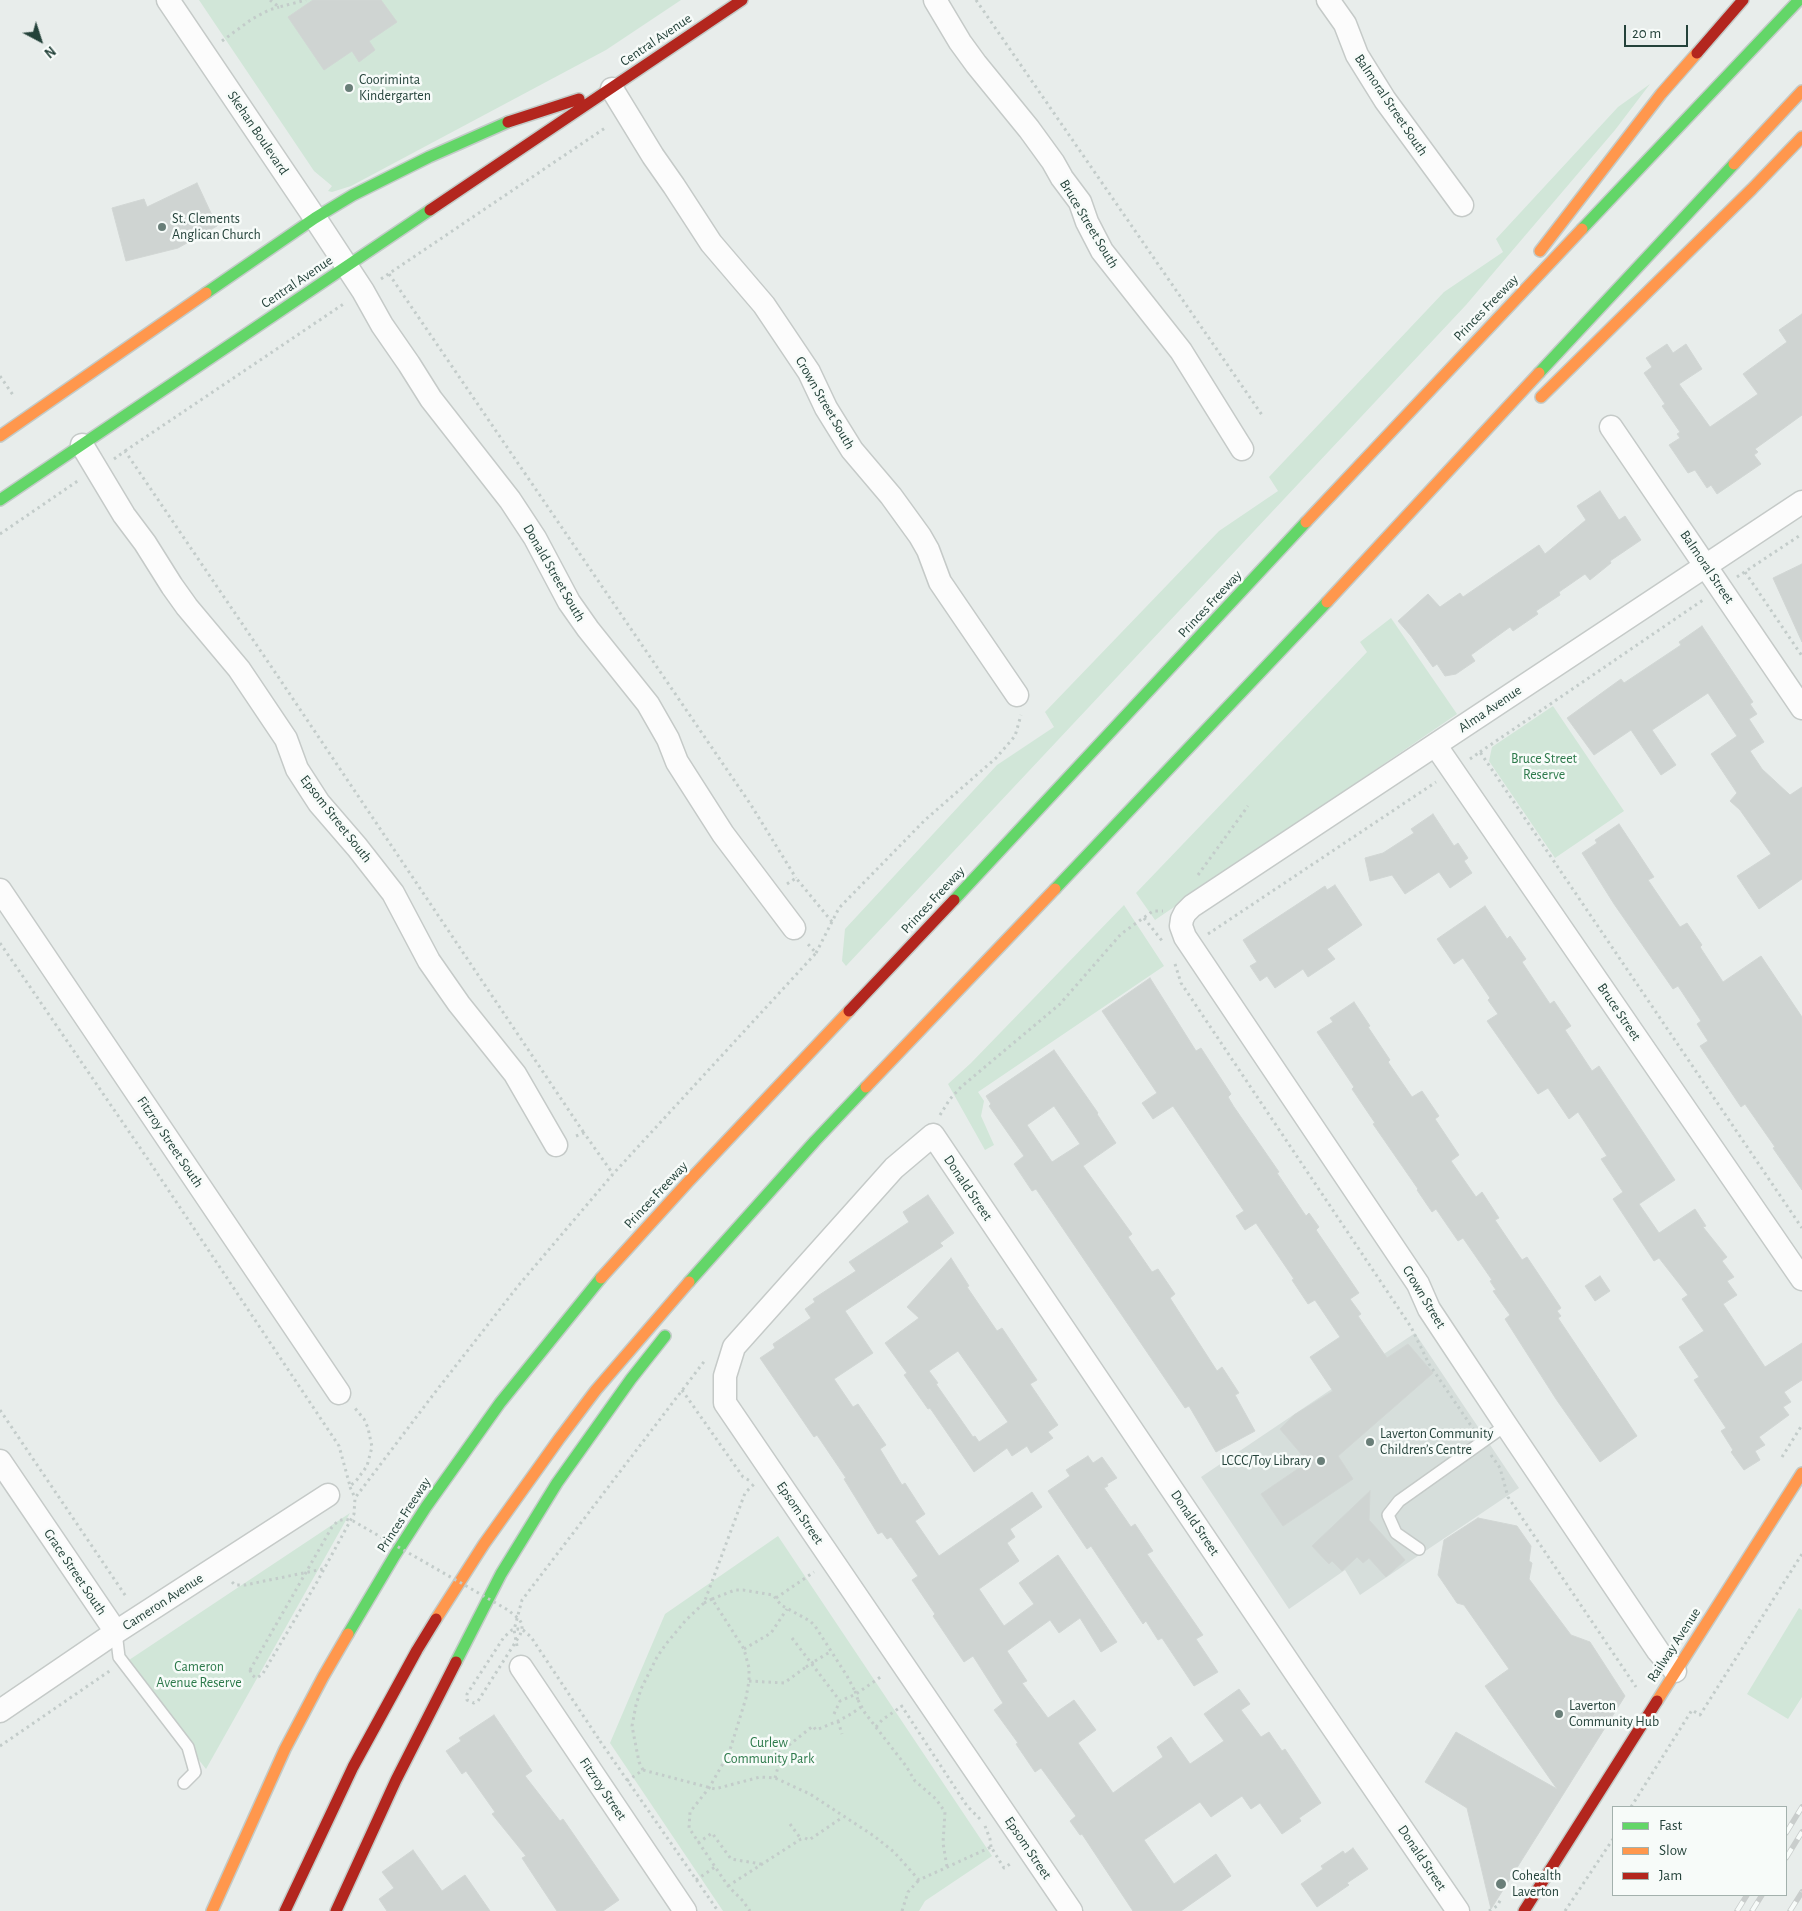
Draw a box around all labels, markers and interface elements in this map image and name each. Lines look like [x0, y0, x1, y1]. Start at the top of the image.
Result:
street label: Central Avenue [617, 10, 695, 70]
north arrow [15, 15, 65, 65]
scale bar [1627, 15, 1691, 47]
text: 20 m [1632, 26, 1661, 41]
text: N [41, 43, 58, 60]
street label: Balmoral Street South [1351, 51, 1431, 159]
place label: Cooriminta Kindergarten [359, 72, 431, 104]
marker: Cooriminta Kindergarten [343, 82, 355, 94]
street label: Skehan Boulevard [224, 88, 292, 178]
street label: Bruce Street South [1056, 177, 1122, 271]
place label: St. Clements Anglican Church [172, 211, 261, 243]
marker: St. Clements Anglican Church [156, 221, 168, 233]
street label: Central Avenue [258, 252, 336, 312]
street label: Princes Freeway [1450, 271, 1522, 345]
street label: Crown Street South [792, 354, 858, 452]
street label: Donald Street South [519, 521, 589, 625]
street label: Balmoral Street [1676, 527, 1738, 607]
street label: Princes Freeway [1175, 567, 1245, 641]
street label: Alma Avenue [1455, 682, 1525, 736]
park label: Bruce Street Reserve [1511, 751, 1577, 784]
street label: Epsom Street South [297, 772, 375, 866]
street label: Princes Freeway [898, 863, 968, 937]
street label: Bruce Street [1594, 980, 1644, 1044]
street label: Fitzroy Street South [133, 1093, 207, 1191]
street label: Donald Street [940, 1152, 996, 1224]
street label: Princes Freeway [621, 1158, 691, 1232]
street label: Crown Street [1399, 1263, 1449, 1331]
place label: Laverton Community Children’s Centre [1380, 1426, 1493, 1458]
marker: Laverton Community Children’s Centre [1364, 1436, 1376, 1448]
place label: LCCC/Toy Library [1221, 1453, 1311, 1469]
marker: LCCC/Toy Library [1315, 1455, 1327, 1467]
street label: Princes Freeway [374, 1474, 434, 1556]
street label: Epsom Street [773, 1478, 827, 1548]
street label: Donald Street [1167, 1487, 1223, 1559]
street label: Grace Street South [40, 1526, 110, 1618]
street label: Cameron Avenue [119, 1570, 207, 1634]
street label: Railway Avenue [1644, 1605, 1704, 1685]
park label: Cameron Avenue Reserve [156, 1659, 242, 1691]
place label: Laverton Community Hub [1569, 1698, 1659, 1730]
marker: Laverton Community Hub [1553, 1708, 1565, 1720]
park label: Curlew Community Park [724, 1735, 814, 1768]
street label: Fitzroy Street [576, 1754, 630, 1824]
legend [1612, 1806, 1787, 1896]
street label: Epsom Street [1001, 1813, 1055, 1883]
text: Fast [1659, 1818, 1682, 1833]
street label: Donald Street [1394, 1822, 1450, 1894]
text: Slow [1659, 1843, 1687, 1858]
place label: Cohealth Laverton [1512, 1868, 1561, 1900]
text: Jam [1659, 1868, 1682, 1883]
marker: Cohealth Laverton [1494, 1877, 1508, 1891]

